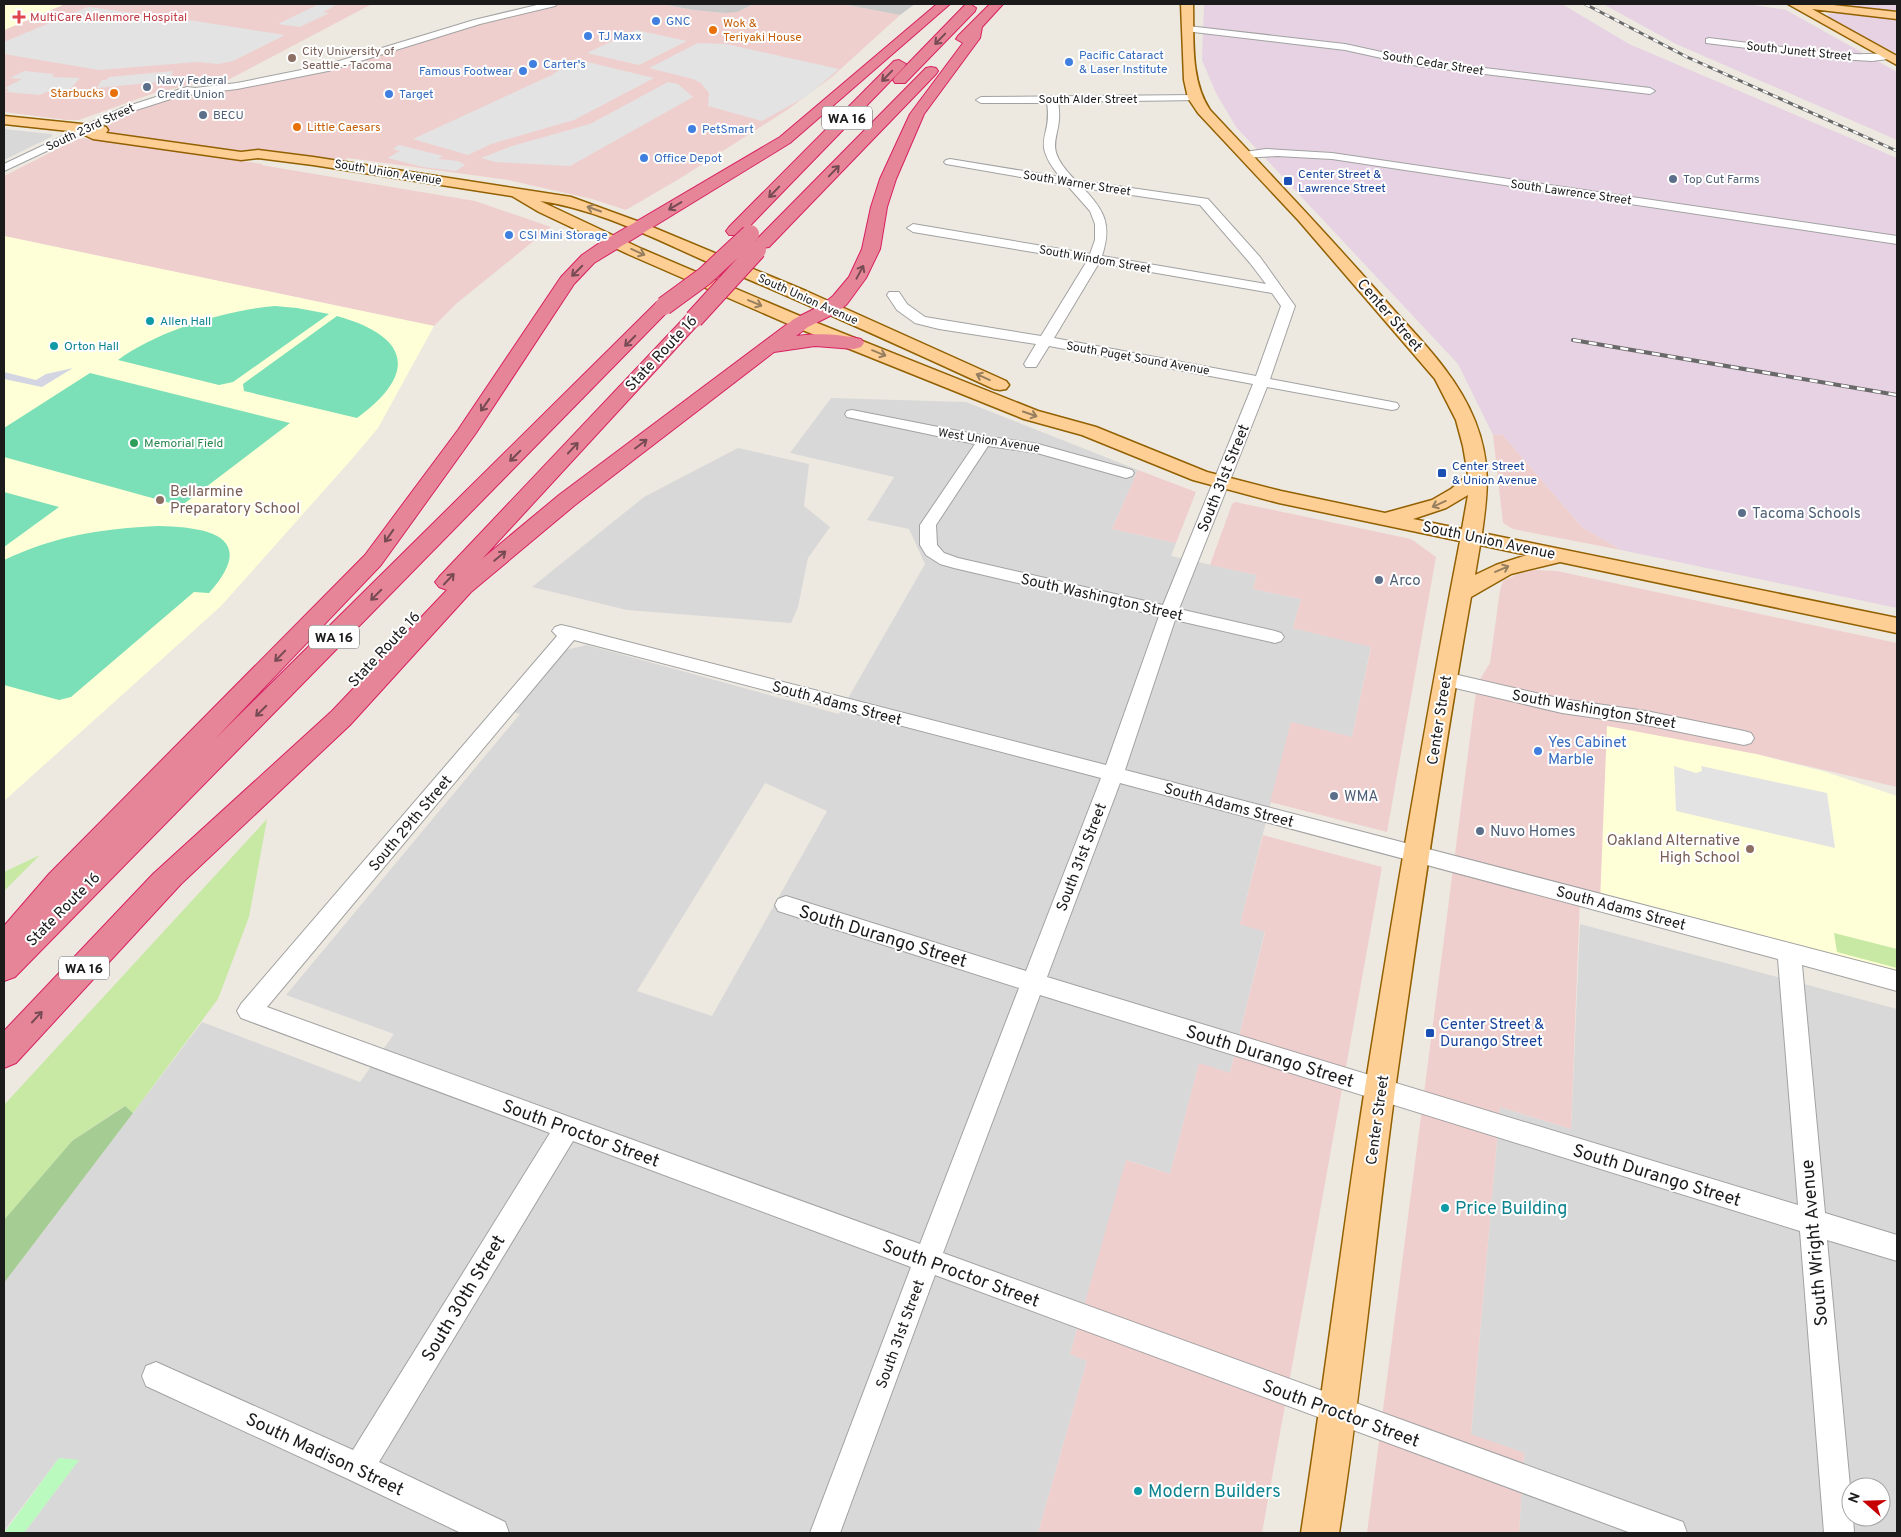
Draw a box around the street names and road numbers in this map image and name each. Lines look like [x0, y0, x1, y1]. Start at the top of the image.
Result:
street label: South Junett Street [1745, 39, 1852, 65]
street label: South Cedar Street [1381, 48, 1485, 80]
street label: South Alder Street [1039, 92, 1137, 108]
street label: South 23rd Street [44, 100, 137, 155]
road number: WA 16 [822, 106, 872, 130]
street label: South Union Avenue [333, 157, 443, 189]
street label: South Warner Street [1022, 168, 1132, 200]
street label: South Lawrence Street [1509, 177, 1632, 209]
street label: South Windom Street [1038, 242, 1152, 278]
street label: South Union Avenue [755, 271, 860, 329]
street label: Center Street [1352, 276, 1426, 356]
street label: State Route 16 [622, 312, 702, 396]
street label: South Puget Sound Avenue [1065, 338, 1211, 379]
street label: South 31st Street [1194, 422, 1255, 535]
street label: West Union Avenue [937, 425, 1041, 457]
street label: South Union Avenue [1421, 518, 1557, 565]
street label: South Washington Street [1019, 571, 1185, 626]
street label: State Route 16 [345, 608, 425, 692]
road number: WA 16 [309, 626, 359, 649]
street label: Center Street [1424, 674, 1457, 766]
street label: South Adams Street [770, 678, 903, 731]
street label: South Washington Street [1510, 687, 1677, 734]
street label: South 29th Street [365, 772, 457, 876]
street label: South Adams Street [1162, 780, 1295, 833]
street label: South 31st Street [1053, 801, 1112, 914]
street label: State Route 16 [23, 869, 105, 951]
street label: South Adams Street [1554, 883, 1687, 936]
street label: South Durango Street [796, 901, 969, 974]
road number: WA 16 [59, 956, 109, 980]
street label: South Durango Street [1183, 1021, 1356, 1094]
street label: Center Street [1363, 1074, 1394, 1166]
street label: South Proctor Street [499, 1095, 662, 1174]
street label: South Durango Street [1570, 1140, 1743, 1213]
street label: South Wright Avenue [1797, 1159, 1834, 1327]
street label: South 30th Street [417, 1231, 511, 1366]
street label: South Proctor Street [879, 1235, 1042, 1314]
street label: South 31st Street [873, 1277, 930, 1392]
street label: South Proctor Street [1259, 1375, 1422, 1454]
street label: South Madison Street [242, 1409, 407, 1502]

